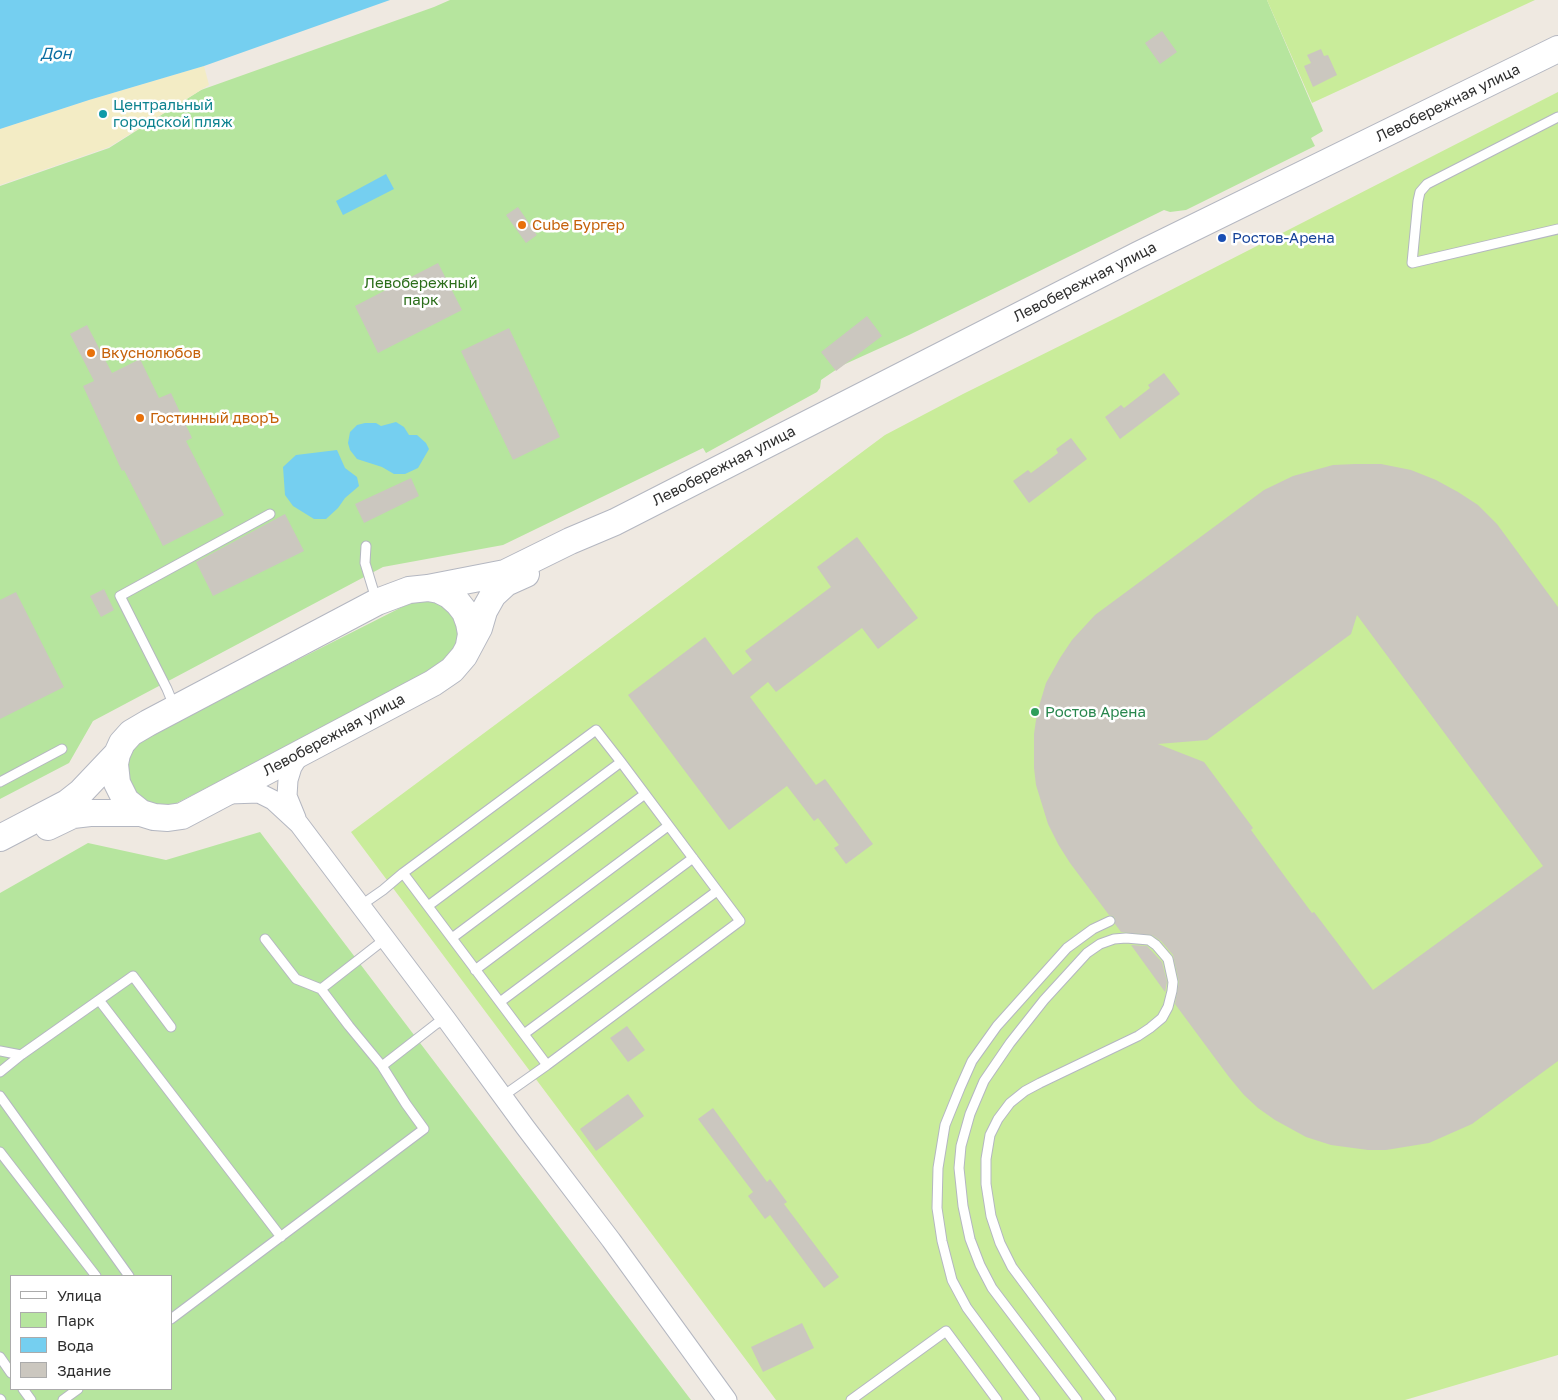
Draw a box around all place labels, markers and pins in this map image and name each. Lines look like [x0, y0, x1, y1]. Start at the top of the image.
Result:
place label: Центральный городской пляж [113, 96, 233, 131]
marker: Центральный городской пляж [97, 108, 109, 120]
place label: Cube Бургер [532, 216, 625, 234]
marker: Cube Бургер [516, 219, 528, 231]
place label: Ростов-Арена [1232, 229, 1335, 247]
marker: Ростов-Арена [1216, 232, 1228, 244]
place label: Вкуснолюбов [101, 344, 201, 362]
marker: Вкуснолюбов [85, 347, 97, 359]
place label: Гостинный дворЪ [150, 409, 279, 427]
marker: Гостинный дворЪ [134, 412, 146, 424]
place label: Ростов Арена [1045, 703, 1146, 721]
marker: Ростов Арена [1029, 706, 1041, 718]

